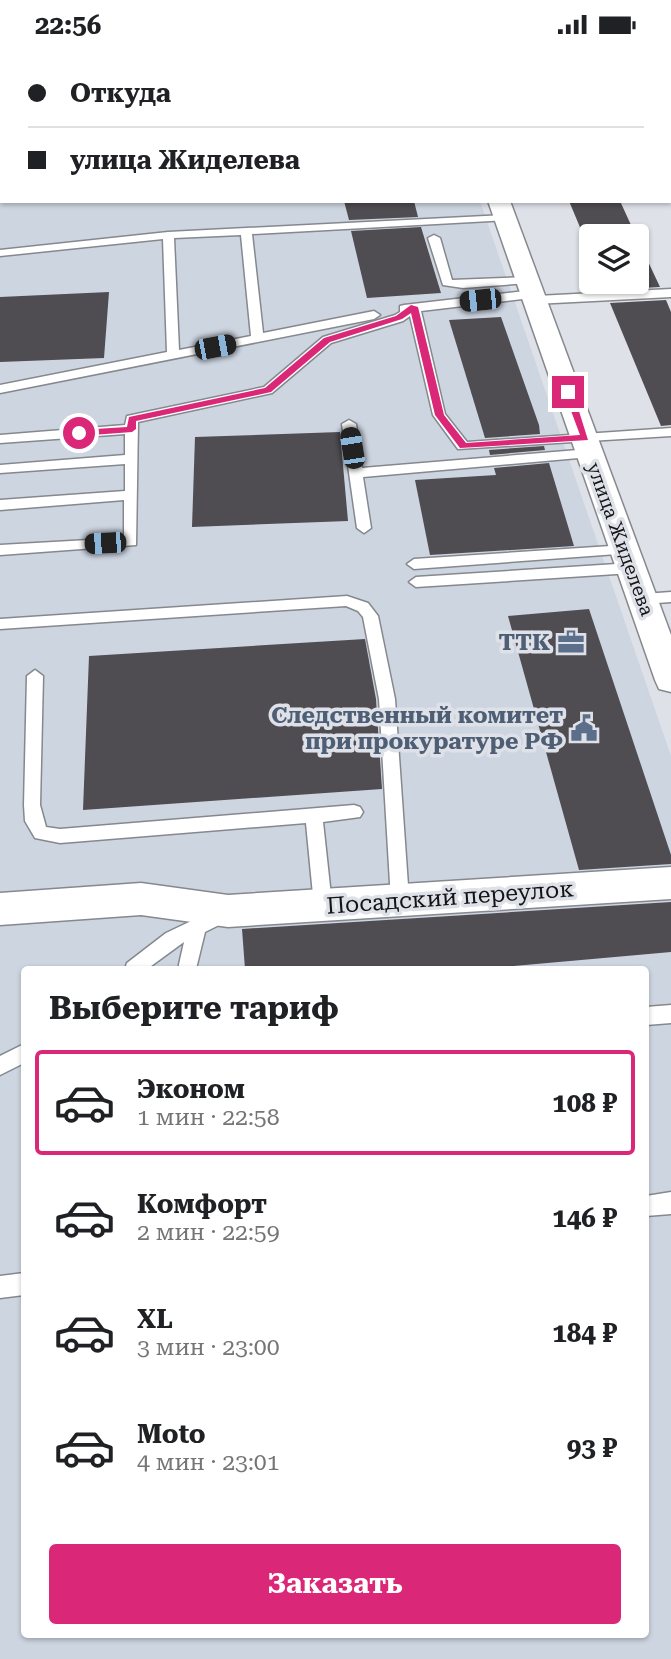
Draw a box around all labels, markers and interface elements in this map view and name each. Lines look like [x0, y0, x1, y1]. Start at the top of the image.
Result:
text: 22:56 [35, 10, 101, 40]
text: Откуда [70, 78, 171, 108]
text: улица Жиделева [70, 145, 300, 175]
map controls [579, 224, 649, 294]
button: layers [579, 224, 649, 294]
car [459, 287, 502, 313]
car [193, 333, 238, 361]
route end [552, 376, 584, 408]
route start [63, 417, 95, 449]
car [339, 426, 366, 470]
street label: улица Жиделева [582, 459, 659, 620]
car [84, 531, 127, 555]
office icon: ТТК [556, 627, 586, 657]
place label: ТТК [498, 629, 550, 656]
place label: Следственный комитет при прокуратуре РФ [271, 702, 563, 755]
public building icon: Следственный комитет при прокуратуре РФ [569, 713, 599, 743]
street label: Посадский переулок [325, 875, 575, 920]
text: Выберите тариф [49, 989, 339, 1027]
icon: car [53, 1071, 116, 1134]
text: Эконом [137, 1074, 245, 1104]
text: 108 ₽ [552, 1088, 617, 1118]
text: 1 мин · 22:58 [137, 1104, 280, 1131]
icon: car [53, 1186, 116, 1249]
text: Комфорт [137, 1189, 267, 1219]
text: 146 ₽ [552, 1203, 617, 1233]
text: 2 мин · 22:59 [137, 1219, 280, 1246]
icon: car [53, 1301, 116, 1364]
text: XL [137, 1304, 173, 1334]
text: 184 ₽ [552, 1318, 617, 1348]
text: 3 мин · 23:00 [137, 1334, 280, 1361]
icon: car [53, 1416, 116, 1479]
text: Moto [137, 1419, 206, 1449]
text: 93 ₽ [567, 1433, 617, 1463]
text: 4 мин · 23:01 [137, 1449, 280, 1476]
button: Заказать [49, 1544, 621, 1624]

